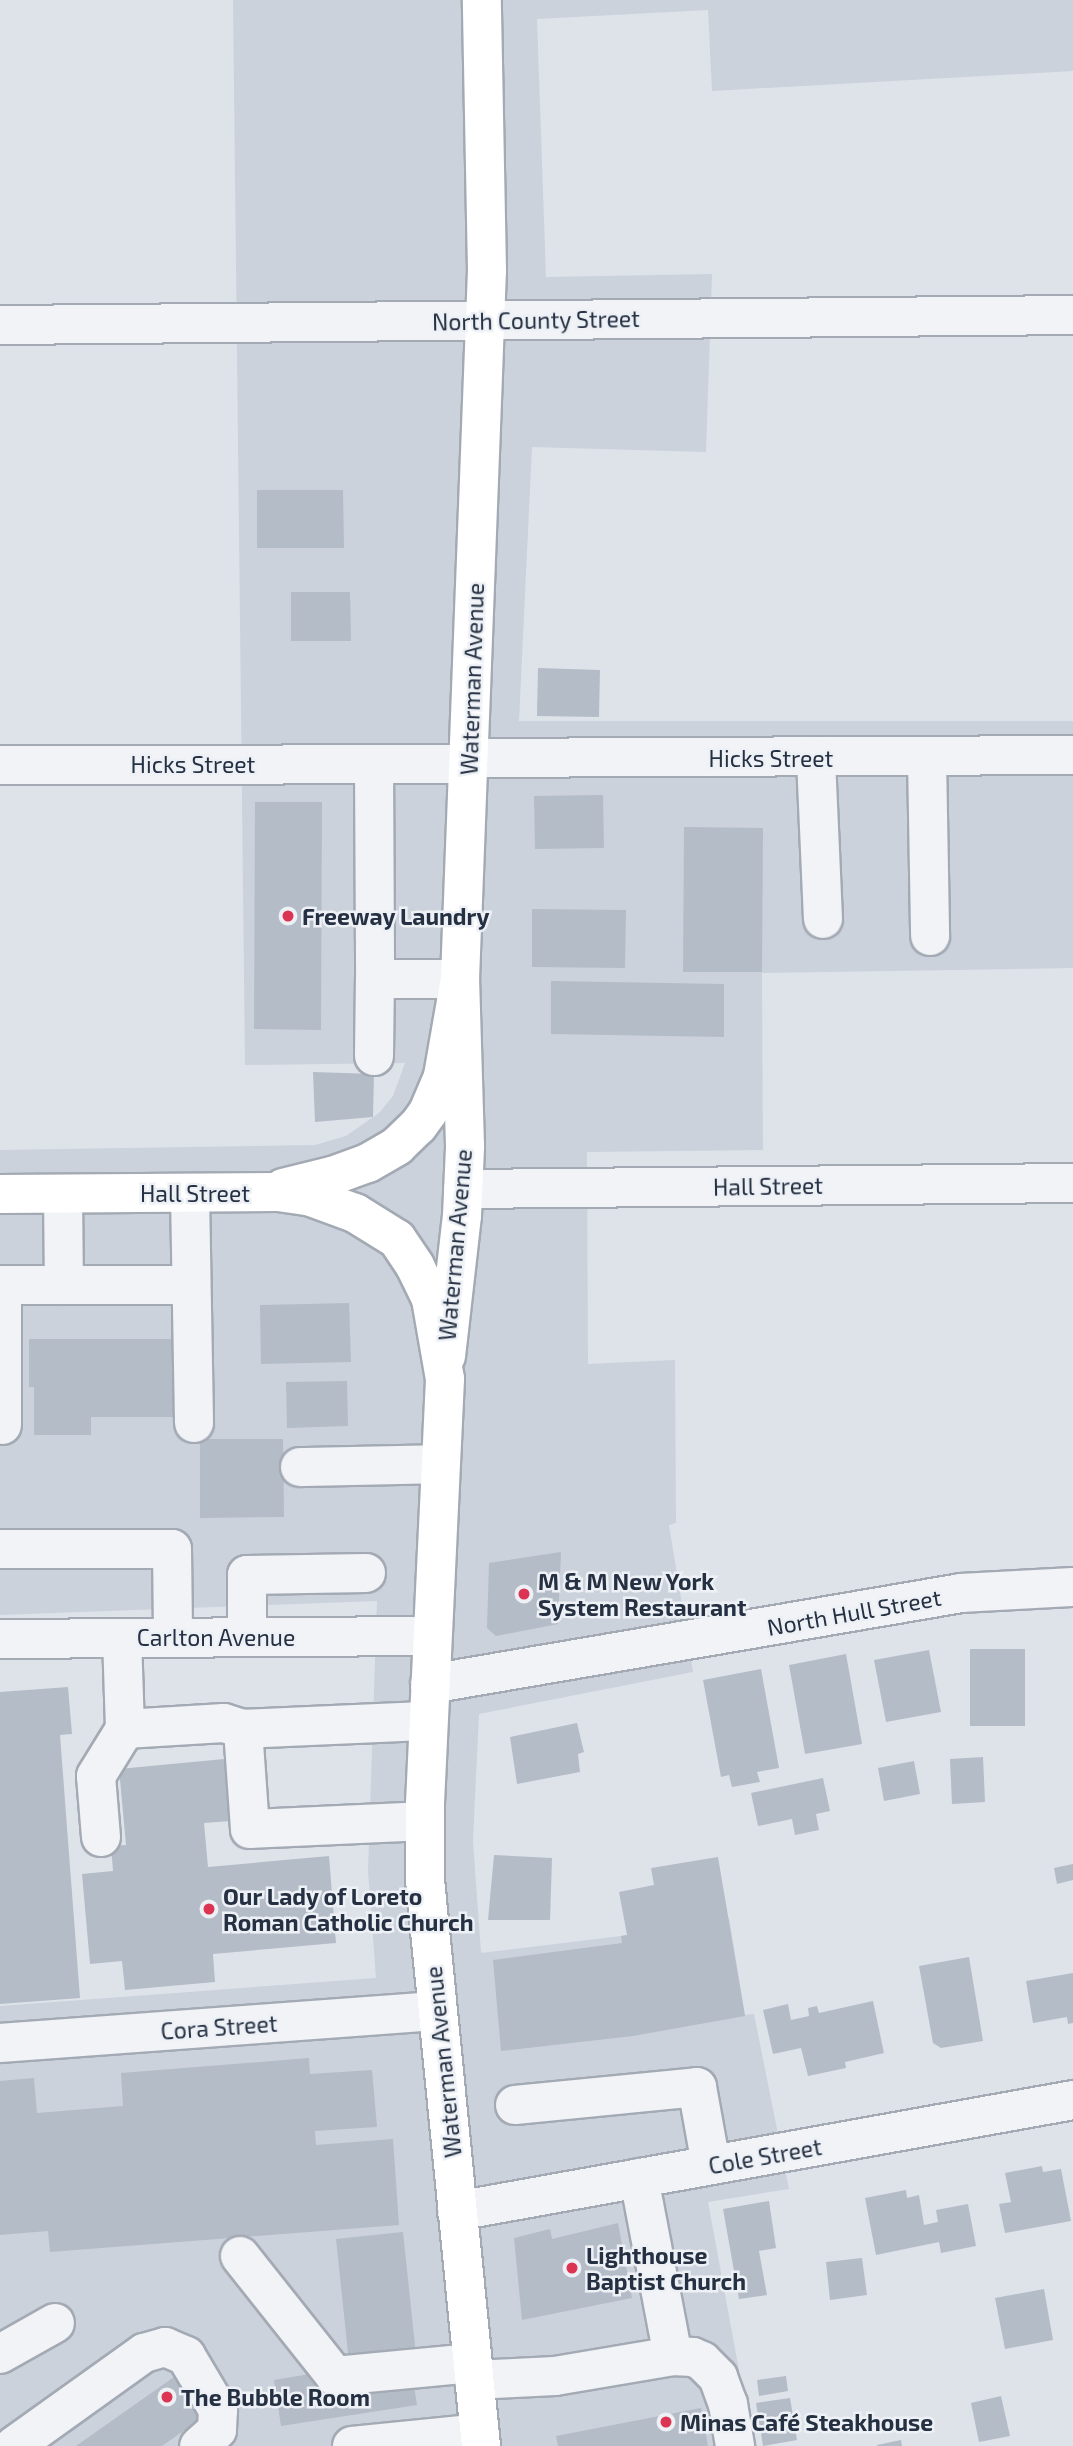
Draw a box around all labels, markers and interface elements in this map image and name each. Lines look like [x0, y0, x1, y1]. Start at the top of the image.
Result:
street label: North County Street [432, 304, 640, 336]
street label: Waterman Avenue [455, 582, 489, 776]
street label: Hicks Street [709, 744, 833, 772]
street label: Hicks Street [131, 750, 255, 778]
place label: Freeway Laundry [302, 902, 490, 930]
marker: Freeway Laundry [280, 908, 296, 924]
street label: Waterman Avenue [433, 1148, 477, 1342]
street label: Hall Street [712, 1171, 824, 1201]
street label: Hall Street [140, 1179, 250, 1207]
place label: M & M New York System Restaurant [538, 1567, 746, 1621]
street label: North Hull Street [764, 1583, 944, 1641]
marker: M & M New York System Restaurant [516, 1586, 532, 1602]
street label: Carlton Avenue [136, 1623, 296, 1651]
place label: Our Lady of Loreto Roman Catholic Church [223, 1882, 474, 1936]
marker: Our Lady of Loreto Roman Catholic Church [201, 1901, 217, 1917]
street label: Waterman Avenue [419, 1965, 467, 2159]
street label: Cora Street [160, 2009, 278, 2045]
street label: Cole Street [706, 2132, 824, 2180]
place label: Lighthouse Baptist Church [586, 2241, 746, 2295]
marker: Lighthouse Baptist Church [564, 2260, 580, 2276]
place label: The Bubble Room [181, 2383, 370, 2411]
marker: The Bubble Room [159, 2389, 175, 2405]
place label: Minas Café Steakhouse [680, 2408, 933, 2436]
marker: Minas Café Steakhouse [658, 2414, 674, 2430]

